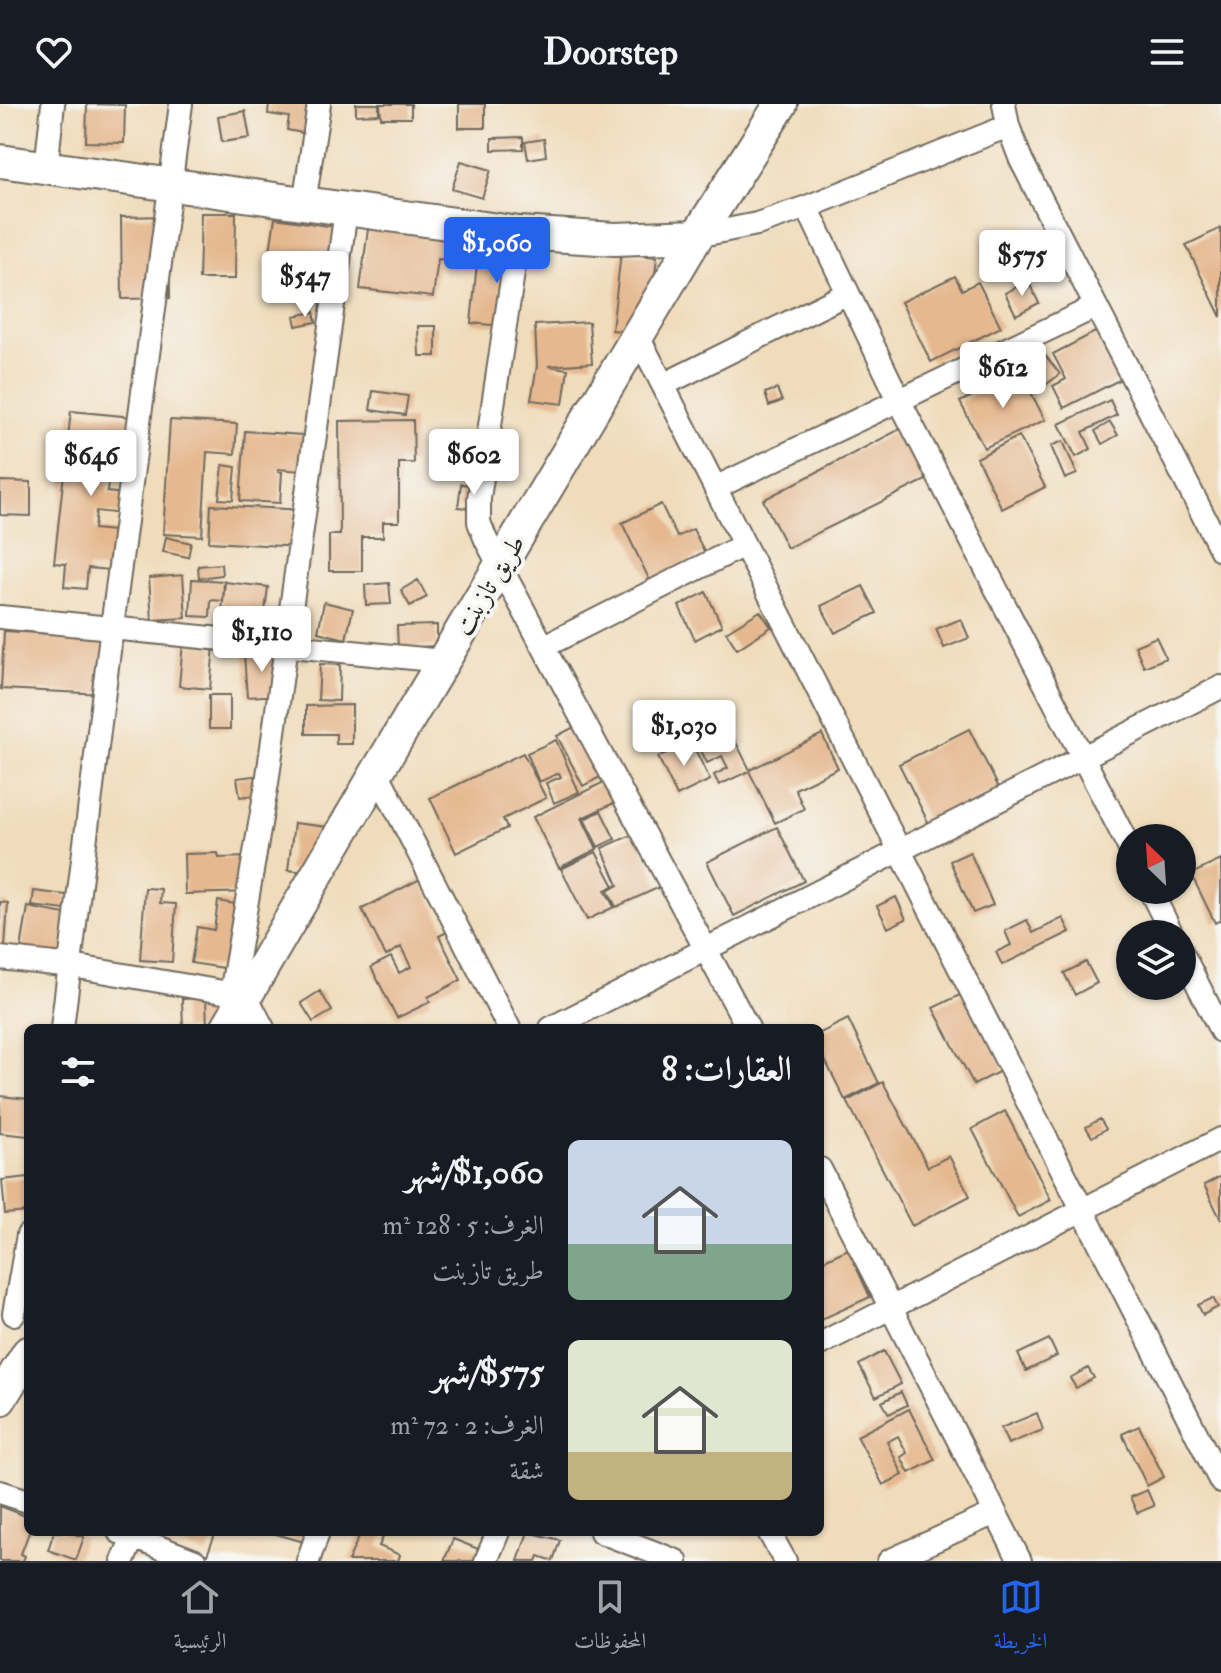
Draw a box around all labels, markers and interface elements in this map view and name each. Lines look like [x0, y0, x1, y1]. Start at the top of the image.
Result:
icon: heart [32, 30, 76, 74]
text: Doorstep [543, 30, 678, 75]
icon: menu [1145, 30, 1189, 74]
pin: $1,060 [432, 217, 562, 285]
text: $1,060 [462, 227, 532, 259]
pin: $575 [975, 230, 1069, 298]
text: $575 [997, 240, 1047, 272]
pin: $547 [258, 251, 352, 319]
text: $547 [280, 261, 330, 293]
pin: $612 [956, 342, 1050, 410]
text: $612 [978, 352, 1028, 384]
pin: $602 [427, 429, 521, 497]
pin: $646 [44, 430, 138, 498]
text: $602 [447, 439, 501, 471]
text: $646 [64, 440, 118, 472]
street label: طريق تازبنت [447, 529, 532, 642]
pin: $1,110 [197, 606, 327, 674]
text: $1,110 [231, 616, 293, 648]
pin: $1,030 [619, 700, 749, 768]
text: $1,030 [651, 710, 717, 742]
north arrow [1116, 824, 1196, 904]
map controls [1116, 824, 1196, 1000]
button: layers [1116, 920, 1196, 1000]
text: العقارات: 8 [662, 1048, 792, 1091]
icon: filters [56, 1050, 100, 1094]
text: $1,060/شهر [405, 1151, 544, 1194]
icon: home [632, 1172, 728, 1268]
text: الغرف: 5 · 128 m² [383, 1210, 544, 1242]
text: طريق تازبنت [432, 1255, 544, 1287]
text: $575/شهر [431, 1351, 544, 1394]
icon: home [632, 1372, 728, 1468]
text: الغرف: 2 · 72 m² [391, 1410, 544, 1442]
text: شقة [510, 1455, 544, 1487]
tab: الرئيسية [174, 1575, 227, 1662]
tab: المحفوظات [574, 1575, 646, 1662]
tab: الخريطة [994, 1575, 1047, 1662]

